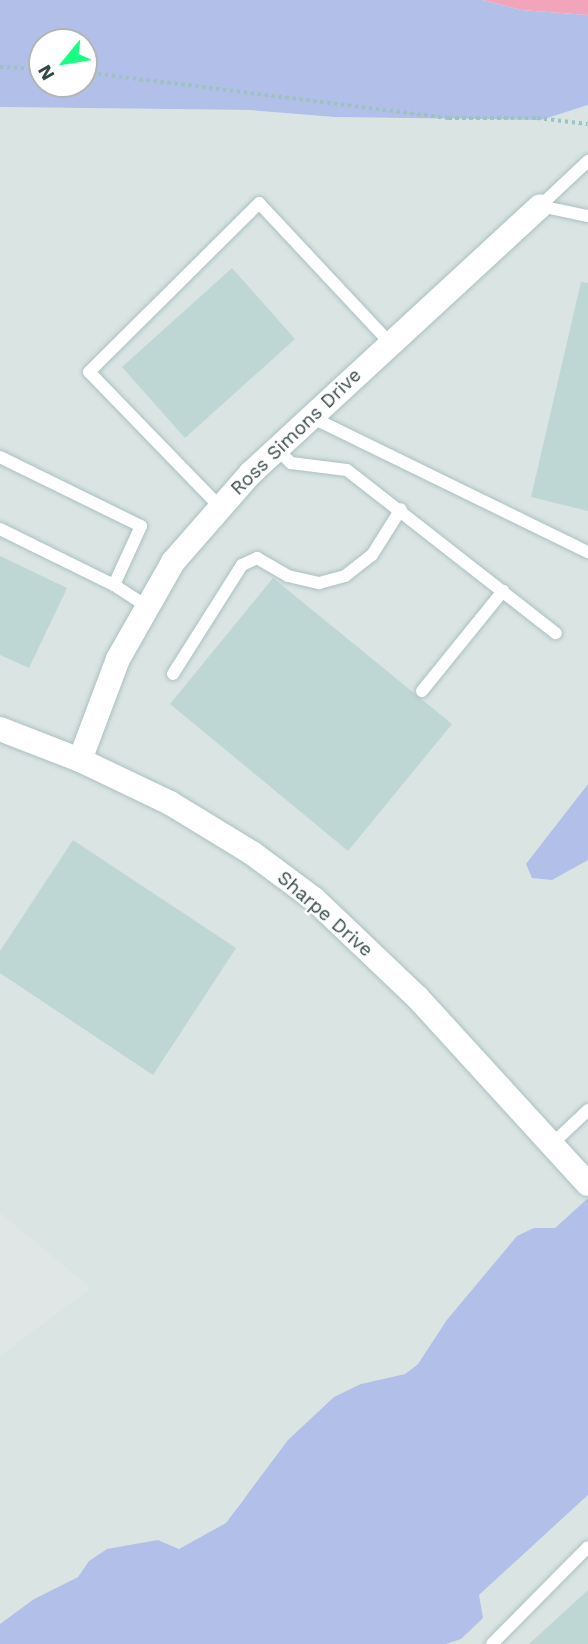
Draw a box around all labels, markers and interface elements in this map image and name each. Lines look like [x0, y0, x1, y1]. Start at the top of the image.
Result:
north arrow [28, 28, 98, 98]
text: N [33, 61, 60, 85]
street label: Ross Simons Drive [226, 364, 366, 500]
street label: Sharpe Drive [273, 866, 377, 962]

